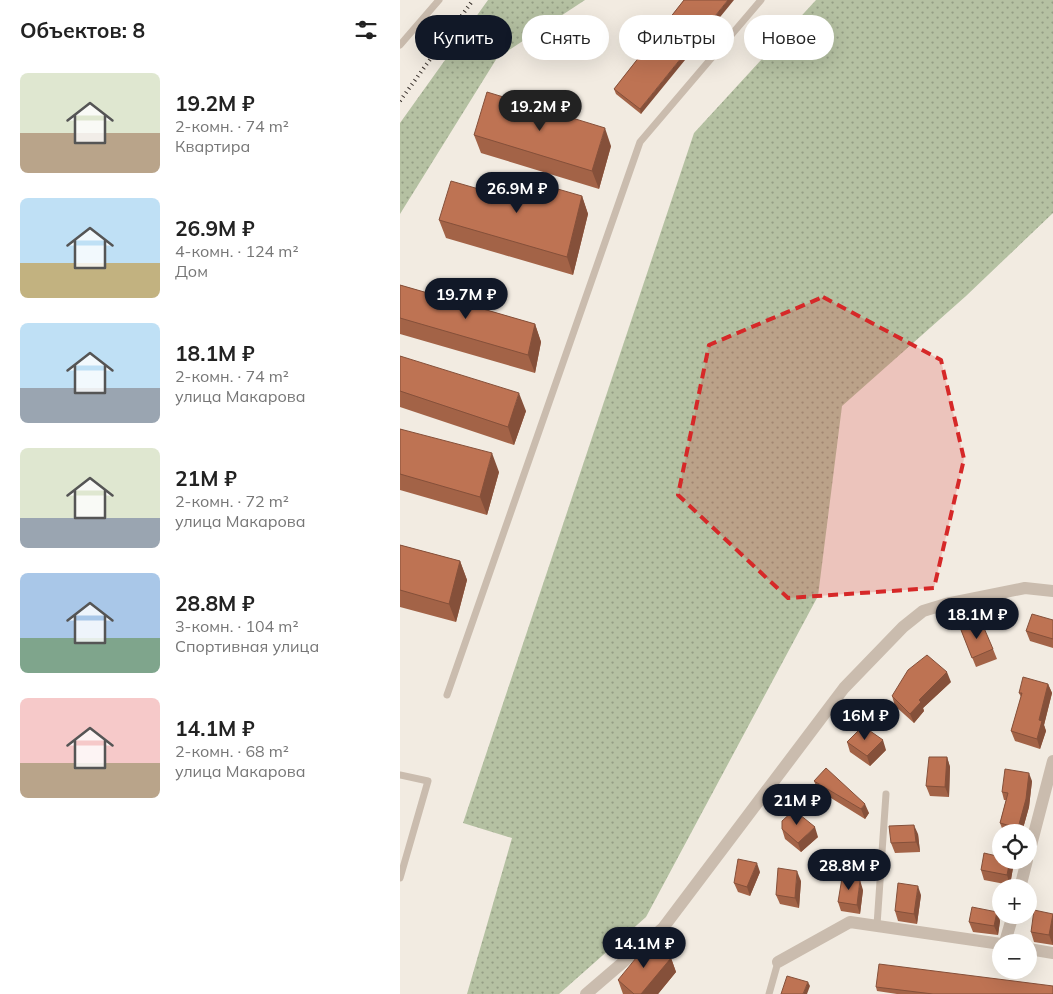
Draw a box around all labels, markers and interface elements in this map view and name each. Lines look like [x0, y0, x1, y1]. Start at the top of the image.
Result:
chip: Купить [415, 15, 512, 60]
chip: Снять [522, 15, 609, 60]
chip: Фильтры [619, 15, 734, 60]
chip: Новое [744, 15, 834, 60]
icon: filters [352, 16, 380, 44]
text: Объектов: 8 [20, 17, 145, 43]
text: 19.2M ₽ [175, 90, 255, 116]
pin: 19.2M ₽ [494, 90, 586, 132]
icon: home [60, 93, 120, 153]
text: 19.2M ₽ [510, 96, 570, 116]
text: 2-комн. · 74 m² [175, 116, 289, 136]
text: Квартира [175, 136, 250, 156]
pin: 26.9M ₽ [471, 172, 563, 214]
text: 26.9M ₽ [487, 178, 547, 198]
text: 26.9M ₽ [175, 215, 255, 241]
icon: home [60, 218, 120, 278]
text: 4-комн. · 124 m² [175, 241, 299, 261]
text: Дом [175, 261, 208, 281]
pin: 19.7M ₽ [420, 278, 512, 320]
text: 19.7M ₽ [436, 284, 496, 304]
text: 18.1M ₽ [175, 340, 255, 366]
icon: home [60, 343, 120, 403]
text: 2-комн. · 74 m² [175, 366, 289, 386]
text: улица Макарова [175, 386, 305, 406]
text: 21M ₽ [175, 465, 237, 491]
icon: home [60, 468, 120, 528]
text: 2-комн. · 72 m² [175, 491, 289, 511]
text: улица Макарова [175, 511, 305, 531]
text: 28.8M ₽ [175, 590, 255, 616]
icon: home [60, 593, 120, 653]
pin: 18.1M ₽ [931, 598, 1023, 640]
text: 18.1M ₽ [947, 604, 1007, 624]
text: 3-комн. · 104 m² [175, 616, 299, 636]
text: Спортивная улица [175, 636, 319, 656]
pin: 16M ₽ [830, 698, 900, 741]
text: 16M ₽ [841, 705, 889, 725]
text: 14.1M ₽ [175, 715, 255, 741]
icon: home [60, 718, 120, 778]
text: 2-комн. · 68 m² [175, 741, 289, 761]
text: улица Макарова [175, 761, 305, 781]
pin: 21M ₽ [762, 784, 832, 826]
text: 21M ₽ [773, 790, 821, 810]
map controls [992, 824, 1037, 979]
button: locate [992, 824, 1037, 869]
pin: 28.8M ₽ [803, 848, 895, 891]
text: 28.8M ₽ [819, 855, 879, 875]
button: + [992, 879, 1037, 924]
pin: 14.1M ₽ [598, 926, 690, 969]
text: 14.1M ₽ [614, 933, 674, 953]
button: − [992, 934, 1037, 979]

